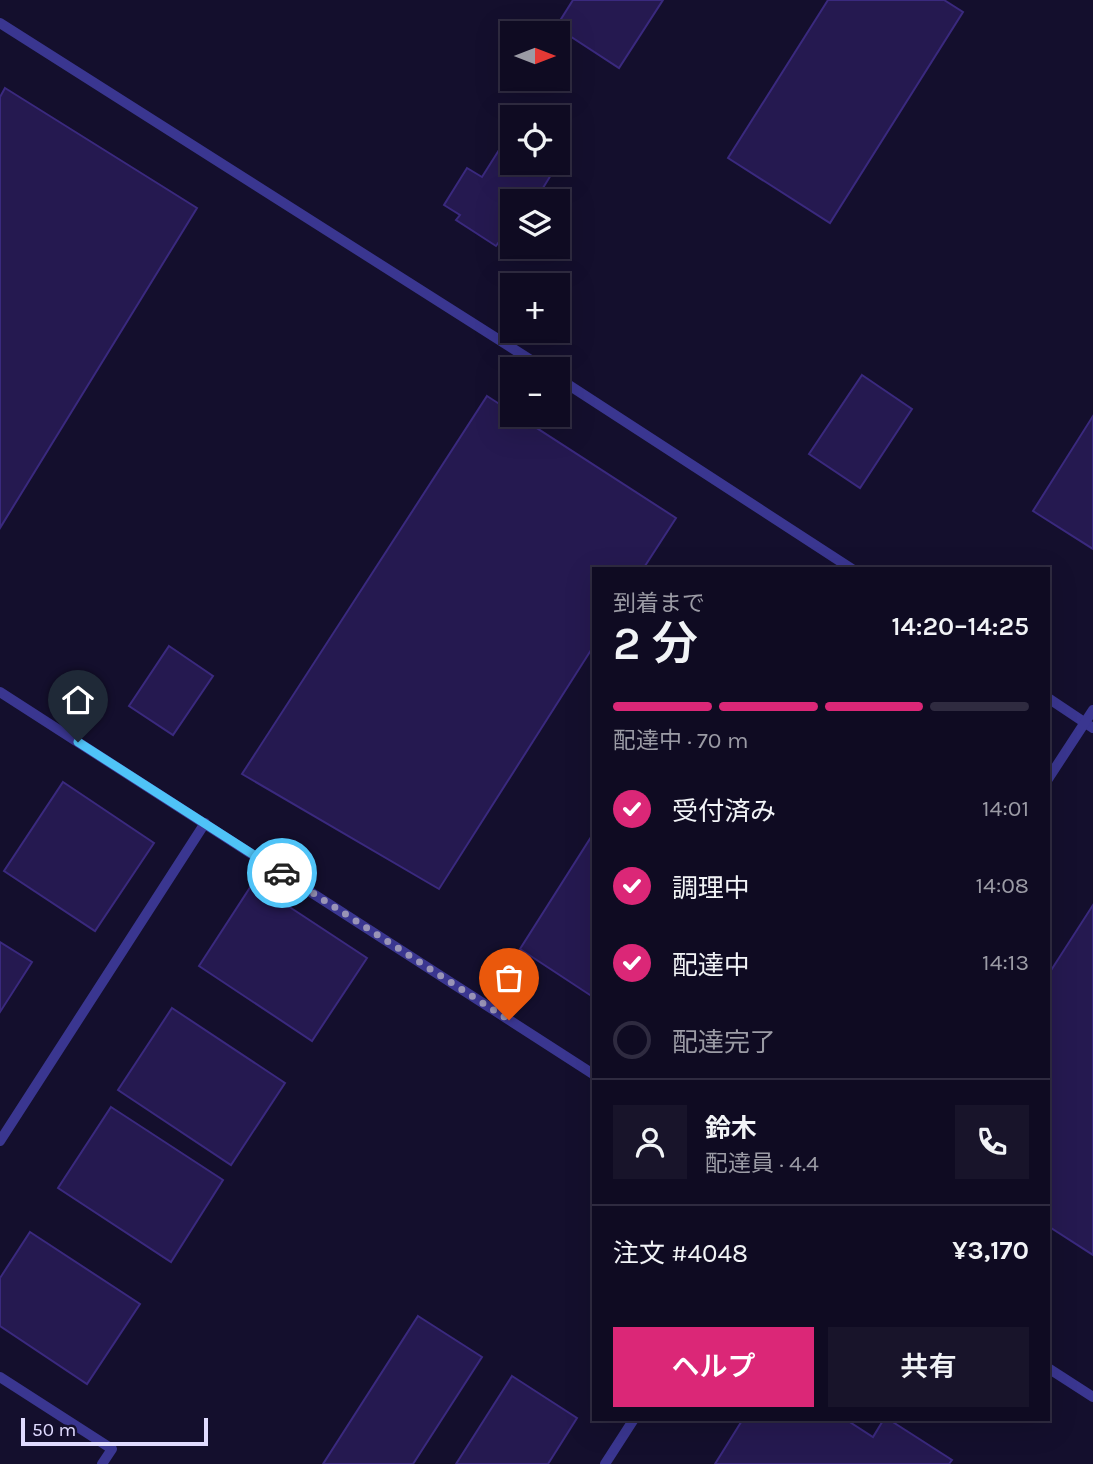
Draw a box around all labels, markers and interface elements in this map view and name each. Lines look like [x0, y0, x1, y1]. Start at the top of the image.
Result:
north arrow [500, 21, 570, 91]
map controls [500, 21, 570, 427]
button: locate [500, 105, 570, 175]
button: layers [500, 189, 570, 259]
button: + [500, 273, 570, 343]
button: − [500, 357, 570, 427]
text: 到着まで [613, 590, 705, 617]
text: 14:20–14:25 [891, 611, 1029, 642]
text: 2 分 [613, 617, 698, 671]
pin [48, 670, 108, 742]
icon: home [59, 681, 97, 719]
text: 配達中 · 70 m [613, 727, 748, 754]
icon: check [613, 790, 651, 828]
text: 14:01 [982, 795, 1029, 822]
text: 受付済み [672, 796, 776, 827]
courier [247, 838, 317, 908]
icon: car [263, 854, 301, 892]
icon: check [613, 867, 651, 905]
text: 14:08 [975, 872, 1029, 899]
text: 調理中 [672, 873, 750, 904]
icon: check [613, 944, 651, 982]
pin [479, 948, 539, 1020]
text: 14:13 [982, 949, 1029, 976]
text: 配達中 [672, 950, 750, 981]
icon: bag [490, 959, 528, 997]
text: 配達完了 [672, 1027, 776, 1058]
button: person [613, 1105, 687, 1179]
button: phone [955, 1105, 1029, 1179]
text: 鈴木 [705, 1113, 757, 1144]
text: 配達員 · 4.4 [705, 1150, 819, 1177]
text: ¥3,170 [952, 1235, 1029, 1266]
text: 注文 #4048 [613, 1238, 748, 1269]
button: ヘルプ [613, 1327, 814, 1407]
button: 共有 [828, 1327, 1029, 1407]
scale bar [21, 1415, 208, 1447]
text: 50 m [32, 1419, 76, 1441]

